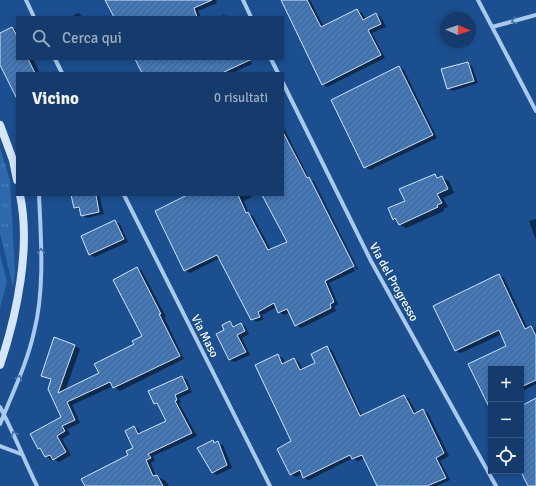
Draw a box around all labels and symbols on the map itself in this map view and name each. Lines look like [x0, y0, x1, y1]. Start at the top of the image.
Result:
north arrow [440, 12, 476, 48]
one-way arrow [511, 16, 518, 25]
street label: Via del Progresso [366, 240, 421, 324]
one-way arrow [37, 248, 45, 254]
street label: Via Maso [187, 312, 222, 360]
one-way arrow [14, 375, 22, 382]
one-way arrow [11, 430, 19, 438]

